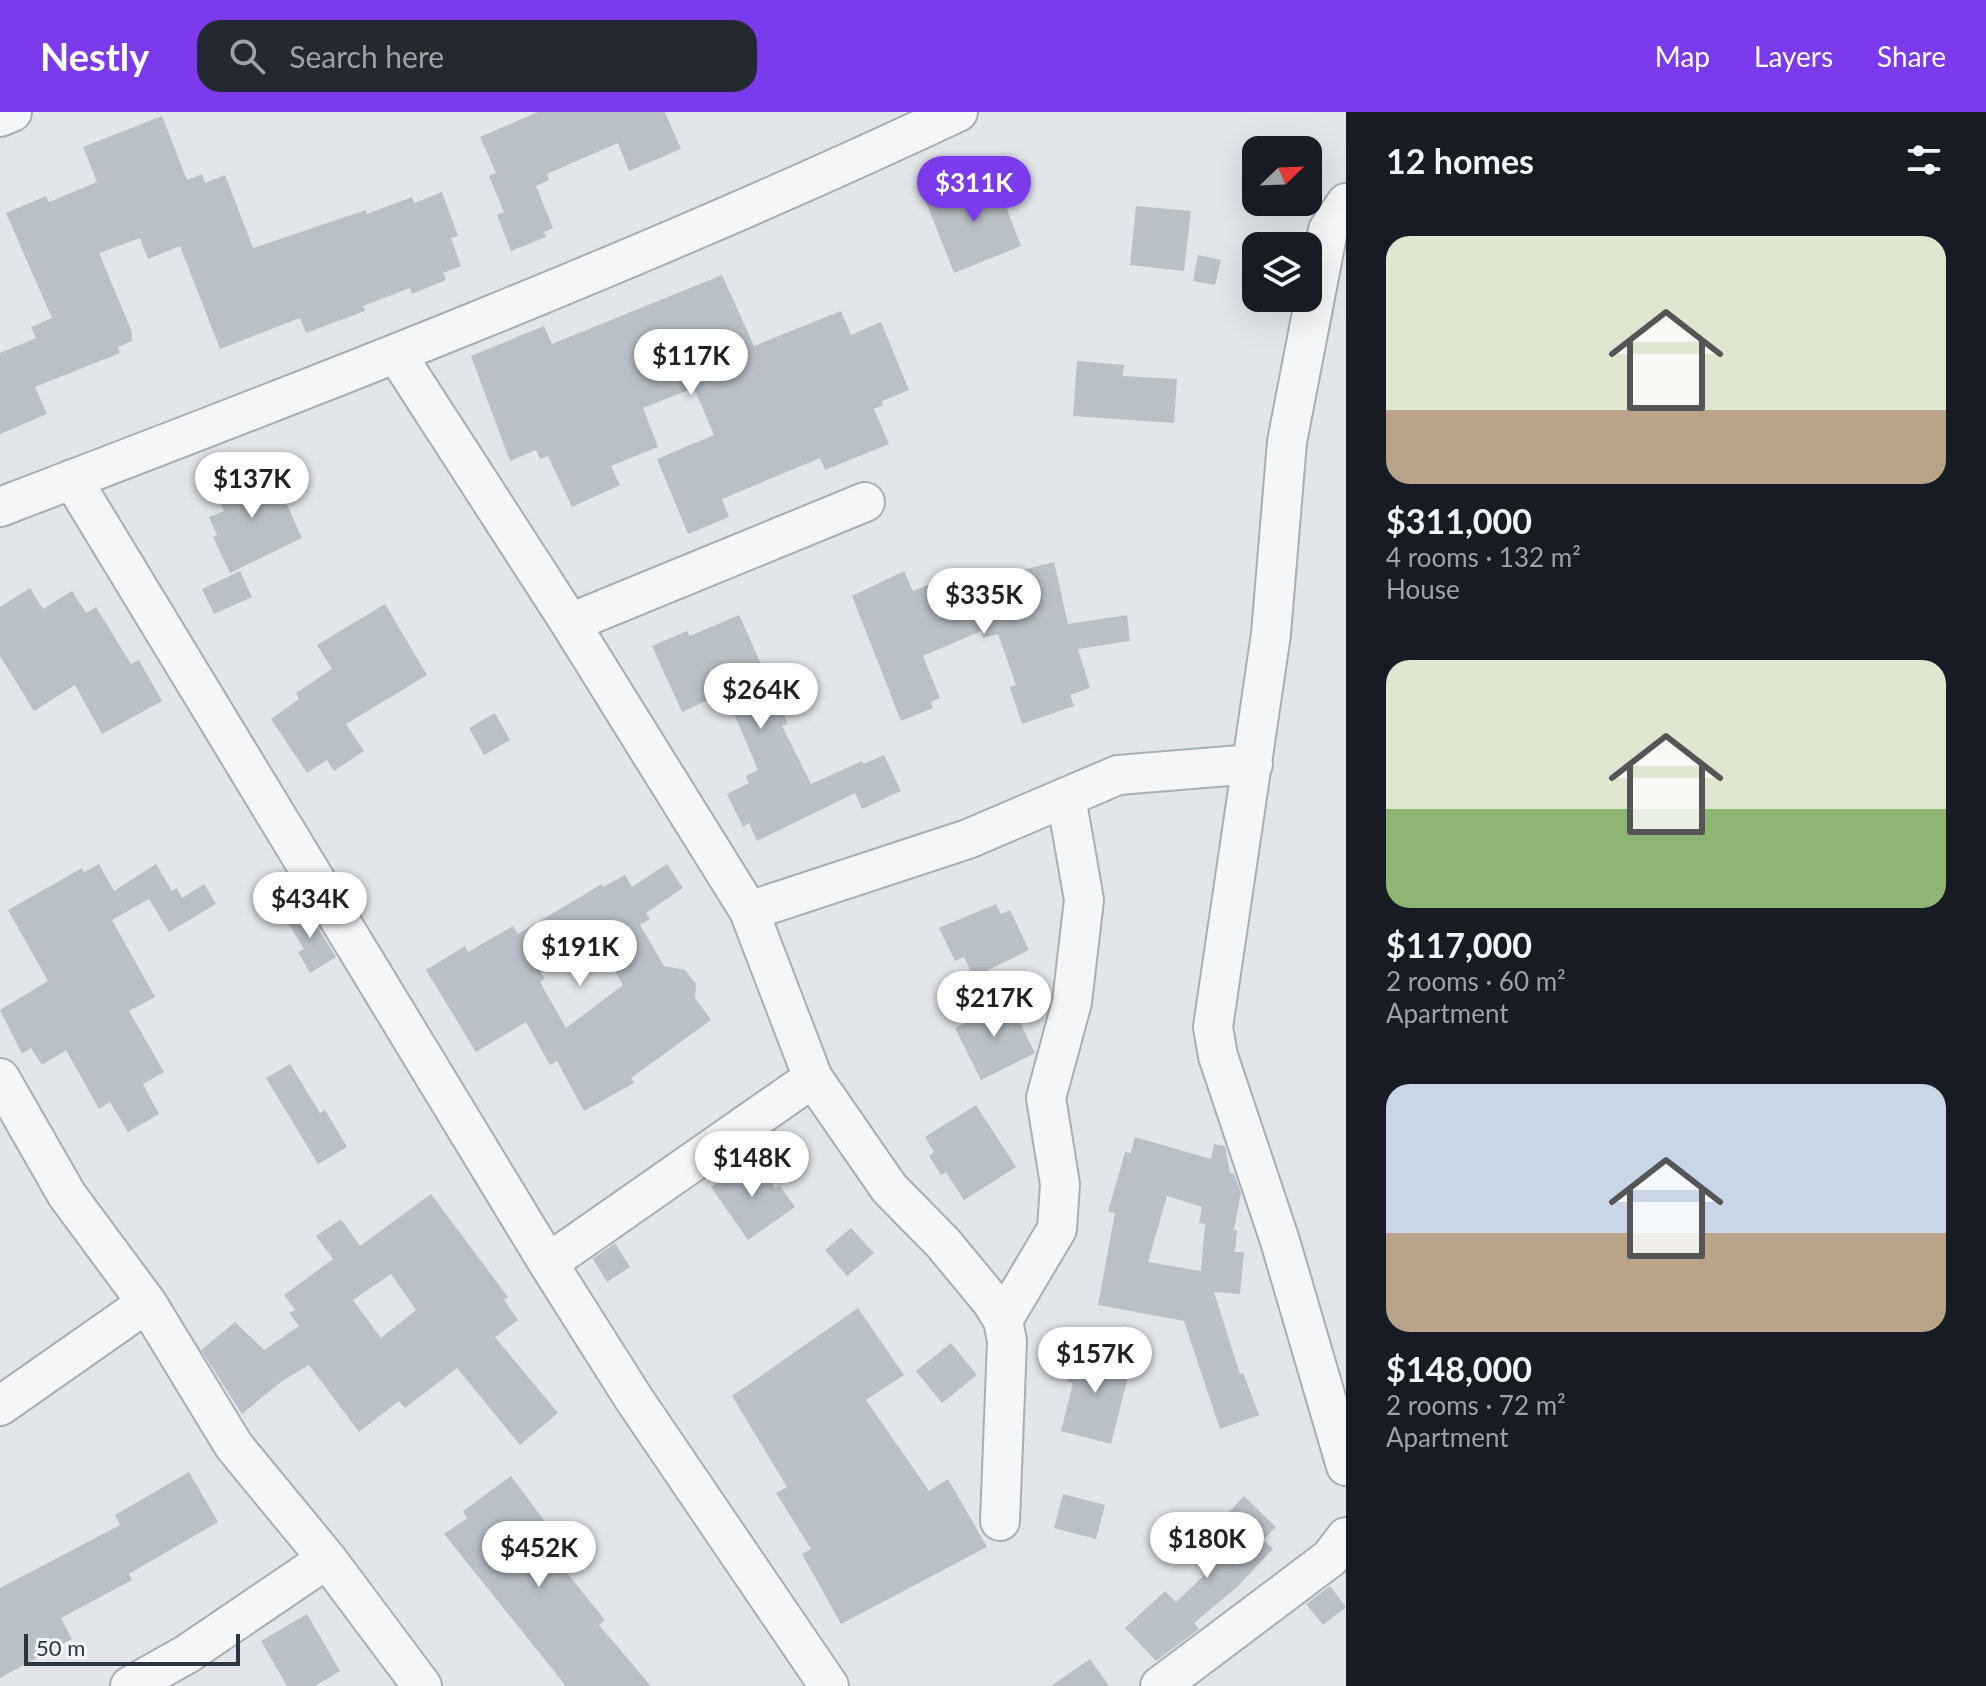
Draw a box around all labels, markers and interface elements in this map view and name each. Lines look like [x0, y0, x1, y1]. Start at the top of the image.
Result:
search box [197, 20, 757, 92]
text: Nestly [40, 33, 149, 79]
icon: search [225, 34, 269, 78]
text: Search here [289, 38, 444, 74]
text: Map [1655, 39, 1710, 73]
text: Layers [1754, 39, 1833, 73]
text: Share [1877, 39, 1946, 73]
north arrow [1242, 136, 1322, 216]
map controls [1242, 136, 1322, 312]
icon: filters [1902, 138, 1946, 182]
text: 12 homes [1386, 140, 1534, 181]
pin: $311K [918, 156, 1030, 224]
text: $311K [935, 166, 1013, 198]
button: layers [1242, 232, 1322, 312]
icon: home [1594, 288, 1738, 432]
pin: $117K [635, 329, 747, 397]
text: $117K [652, 339, 730, 371]
pin: $137K [196, 452, 308, 520]
text: $137K [213, 462, 291, 494]
text: $311,000 [1386, 500, 1532, 541]
text: 4 rooms · 132 m² [1386, 541, 1581, 573]
pin: $335K [928, 568, 1040, 636]
text: House [1386, 573, 1460, 605]
text: $335K [945, 578, 1023, 610]
pin: $264K [705, 663, 817, 731]
text: $264K [722, 673, 800, 705]
icon: home [1594, 712, 1738, 856]
pin: $434K [254, 872, 366, 940]
text: $434K [271, 882, 349, 914]
pin: $191K [524, 920, 636, 988]
text: $117,000 [1386, 924, 1532, 965]
text: $191K [541, 930, 619, 962]
text: 2 rooms · 60 m² [1386, 965, 1566, 997]
pin: $217K [938, 971, 1050, 1039]
text: $217K [955, 981, 1033, 1013]
text: Apartment [1386, 997, 1509, 1029]
pin: $148K [696, 1131, 808, 1199]
icon: home [1594, 1136, 1738, 1280]
text: $148K [713, 1141, 791, 1173]
pin: $157K [1039, 1327, 1151, 1395]
text: $157K [1056, 1337, 1134, 1369]
text: $148,000 [1386, 1348, 1532, 1389]
text: 2 rooms · 72 m² [1386, 1389, 1566, 1421]
text: Apartment [1386, 1421, 1509, 1453]
pin: $180K [1151, 1512, 1263, 1580]
pin: $452K [483, 1521, 595, 1589]
text: $180K [1168, 1522, 1246, 1554]
text: $452K [500, 1531, 578, 1563]
scale bar [24, 1630, 240, 1666]
text: 50 m [36, 1634, 85, 1661]

